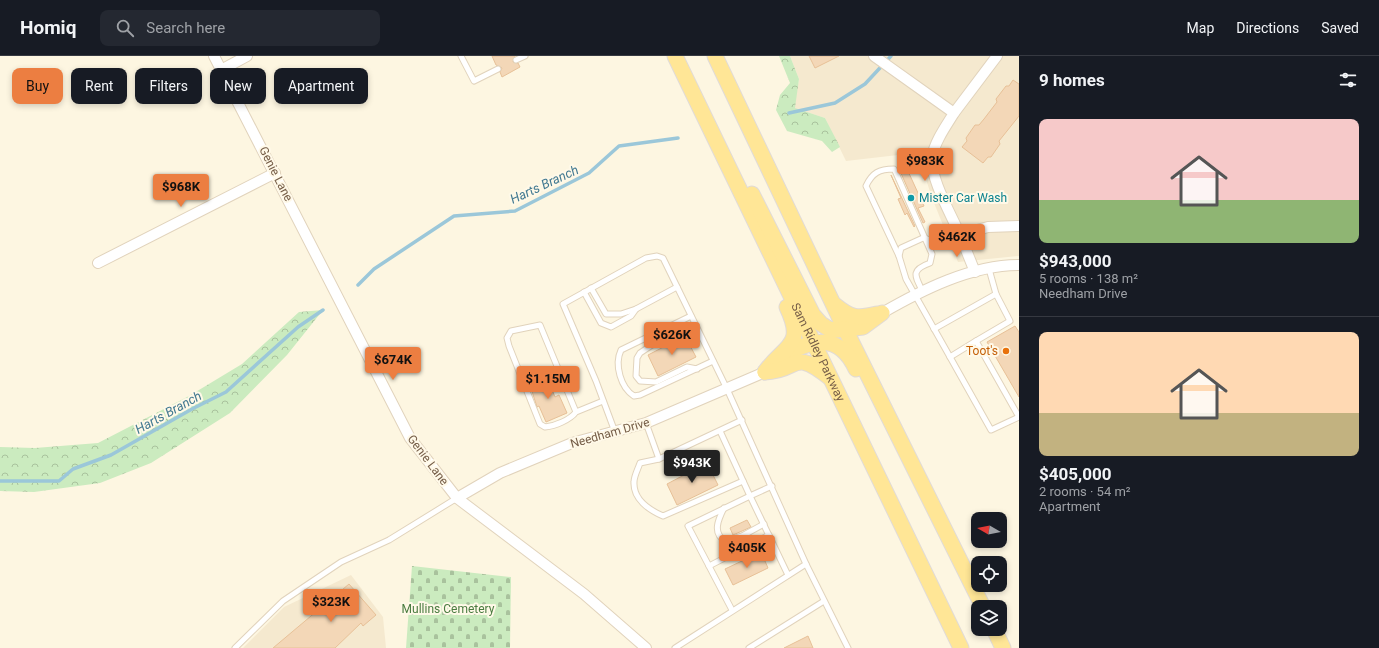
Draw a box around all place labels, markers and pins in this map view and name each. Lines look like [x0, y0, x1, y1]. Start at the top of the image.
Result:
pin: $983K [897, 148, 953, 182]
pin: $968K [153, 174, 209, 208]
place label: Mister Car Wash [919, 191, 1007, 205]
marker: Mister Car Wash [906, 193, 916, 203]
pin: $462K [929, 224, 985, 258]
pin: $626K [644, 322, 700, 356]
place label: Toot's [966, 344, 998, 358]
marker: Toot's [1001, 346, 1011, 356]
pin: $674K [365, 347, 421, 381]
pin: $1.15M [515, 366, 581, 400]
pin: $943K [664, 450, 720, 484]
pin: $405K [719, 535, 775, 569]
pin: $323K [303, 589, 359, 623]

